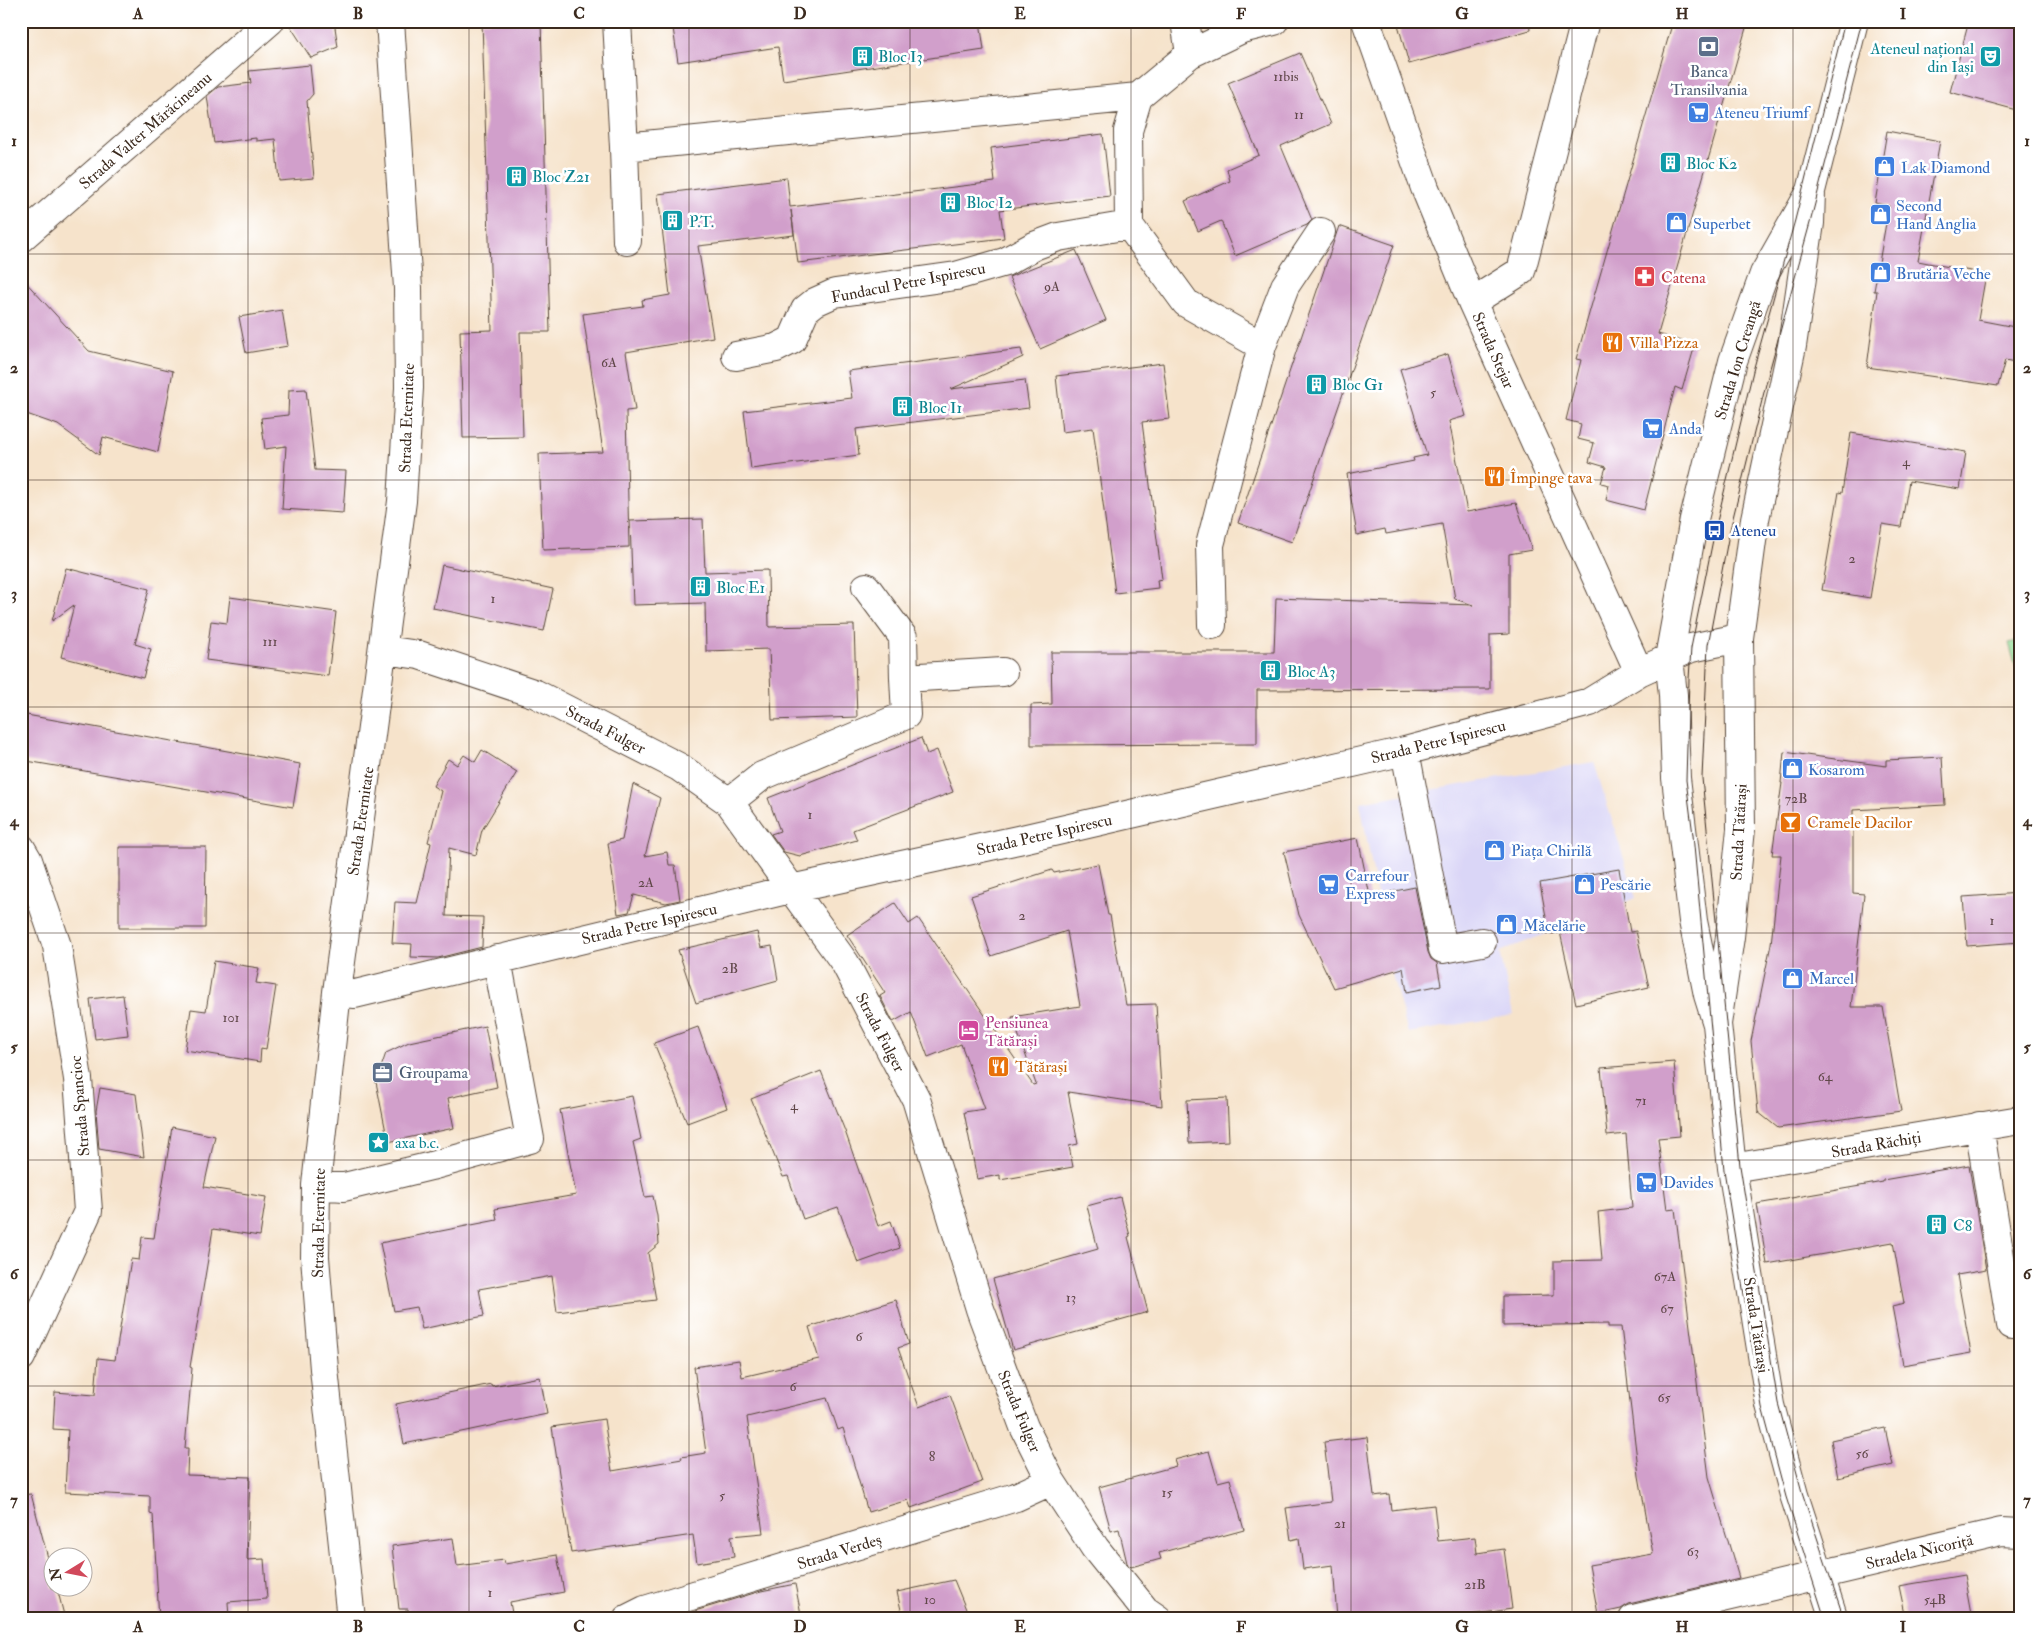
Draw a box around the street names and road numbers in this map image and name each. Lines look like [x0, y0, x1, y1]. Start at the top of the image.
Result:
street label: Strada Valter Mărăcineanu [75, 68, 216, 194]
street label: Fundacul Petre Ispirescu [829, 258, 987, 309]
street label: Strada Ion Creangă [1710, 298, 1766, 422]
street label: Strada Stejar [1467, 309, 1519, 392]
street label: Strada Eternitate [395, 362, 419, 473]
street label: Strada Fulger [562, 701, 649, 759]
street label: Strada Petre Ispirescu [1369, 716, 1508, 769]
street label: Strada Eternitate [343, 765, 379, 877]
street label: Strada Tătărași [1726, 783, 1752, 881]
street label: Strada Petre Ispirescu [975, 810, 1114, 861]
street label: Strada Petre Ispirescu [580, 899, 719, 950]
street label: Strada Fulger [851, 989, 909, 1076]
street label: Strada Spancioc [66, 1054, 95, 1157]
street label: Strada Răchiți [1830, 1127, 1923, 1163]
street label: Strada Eternitate [308, 1168, 330, 1278]
street label: Strada Tătărași [1739, 1276, 1773, 1375]
street label: Strada Fulger [993, 1367, 1045, 1455]
street label: Strada Verdeș [795, 1530, 884, 1574]
street label: Stradela Nicoriță [1864, 1530, 1975, 1574]

